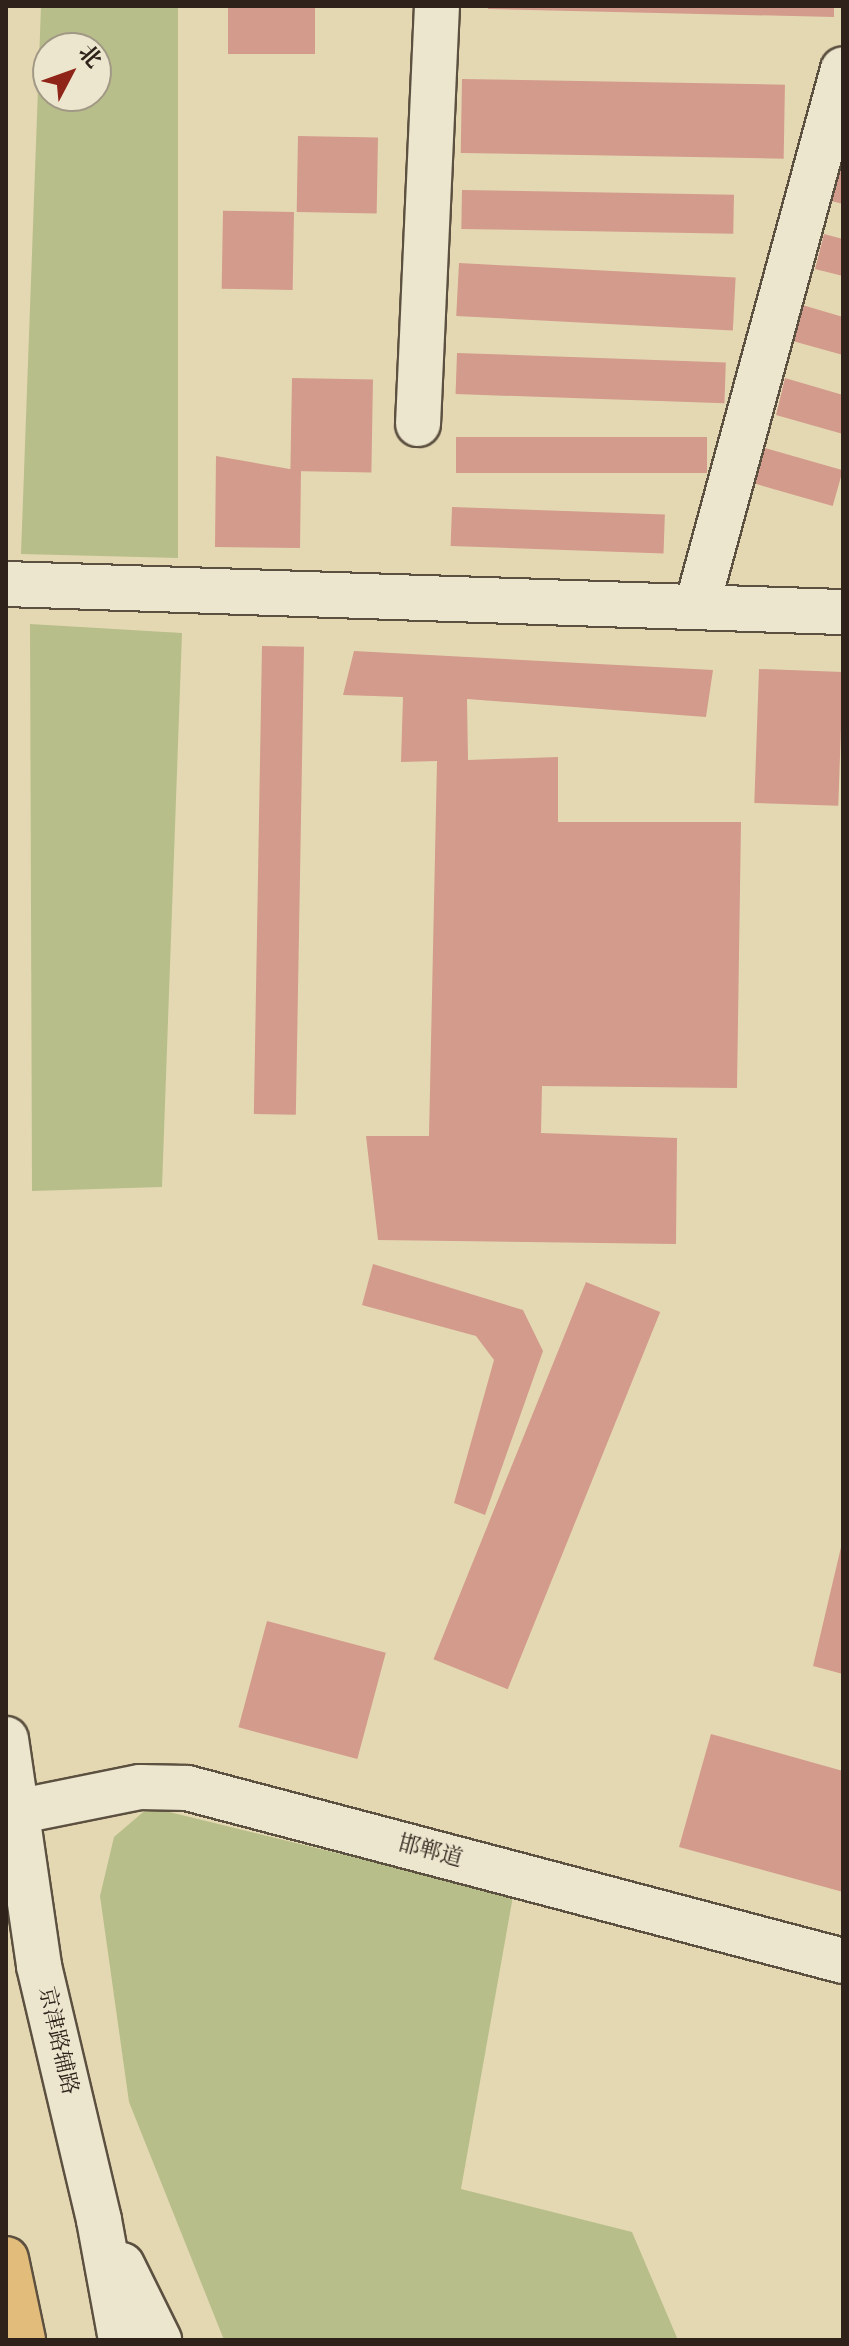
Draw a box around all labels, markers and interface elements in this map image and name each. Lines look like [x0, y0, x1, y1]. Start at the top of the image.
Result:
north arrow [32, 32, 112, 112]
text: 北 [70, 39, 108, 76]
street label: 邯郸道 [395, 1831, 465, 1873]
street label: 京津路辅路 [32, 1984, 82, 2098]

